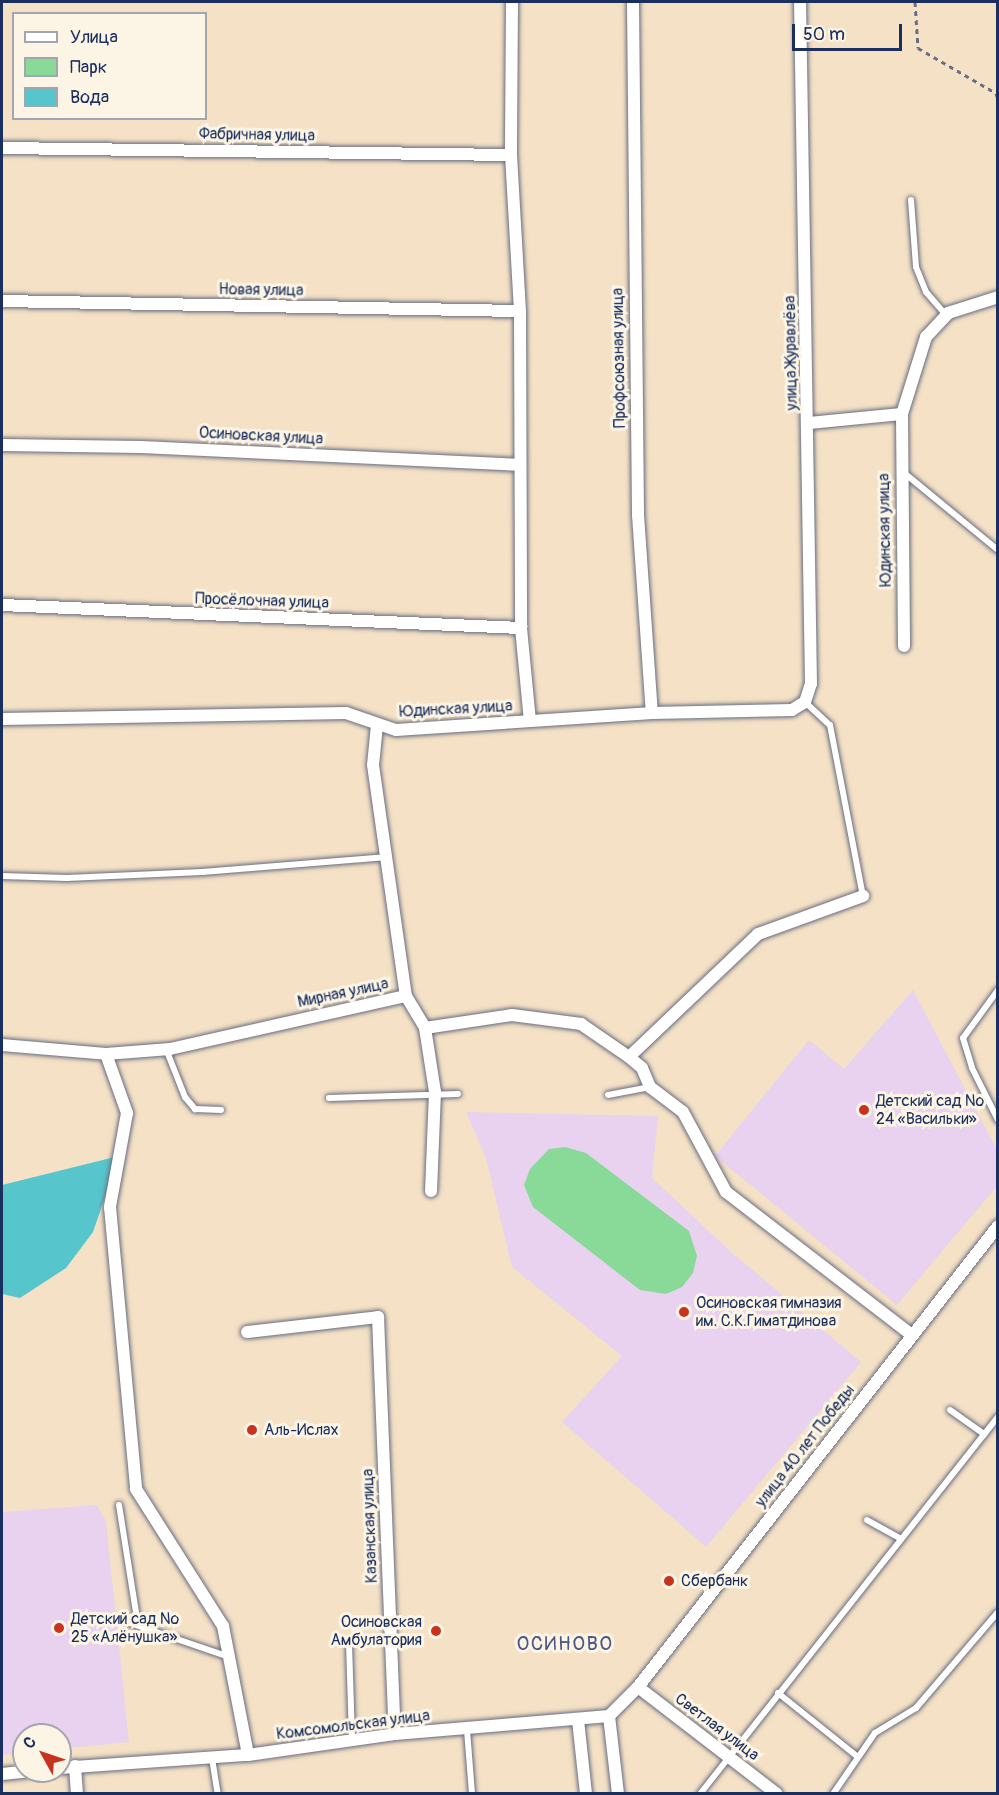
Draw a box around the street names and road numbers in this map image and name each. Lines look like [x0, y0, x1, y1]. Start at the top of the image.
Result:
street label: Фабричная улица [199, 124, 315, 146]
street label: Новая улица [218, 280, 304, 300]
street label: Профсоюзная улица [608, 288, 630, 428]
street label: улица Журавлёва [780, 295, 802, 411]
street label: Осиновская улица [198, 423, 324, 449]
street label: Юдинская улица [874, 473, 896, 587]
street label: Просёлочная улица [195, 589, 329, 613]
street label: Юдинская улица [399, 696, 513, 722]
street label: Мирная улица [296, 974, 390, 1012]
street label: улица 40 лет Победы [751, 1381, 859, 1511]
street label: Казанская улица [358, 1468, 382, 1584]
street label: Светлая улица [671, 1689, 763, 1765]
street label: Комсомольская улица [275, 1706, 431, 1744]

